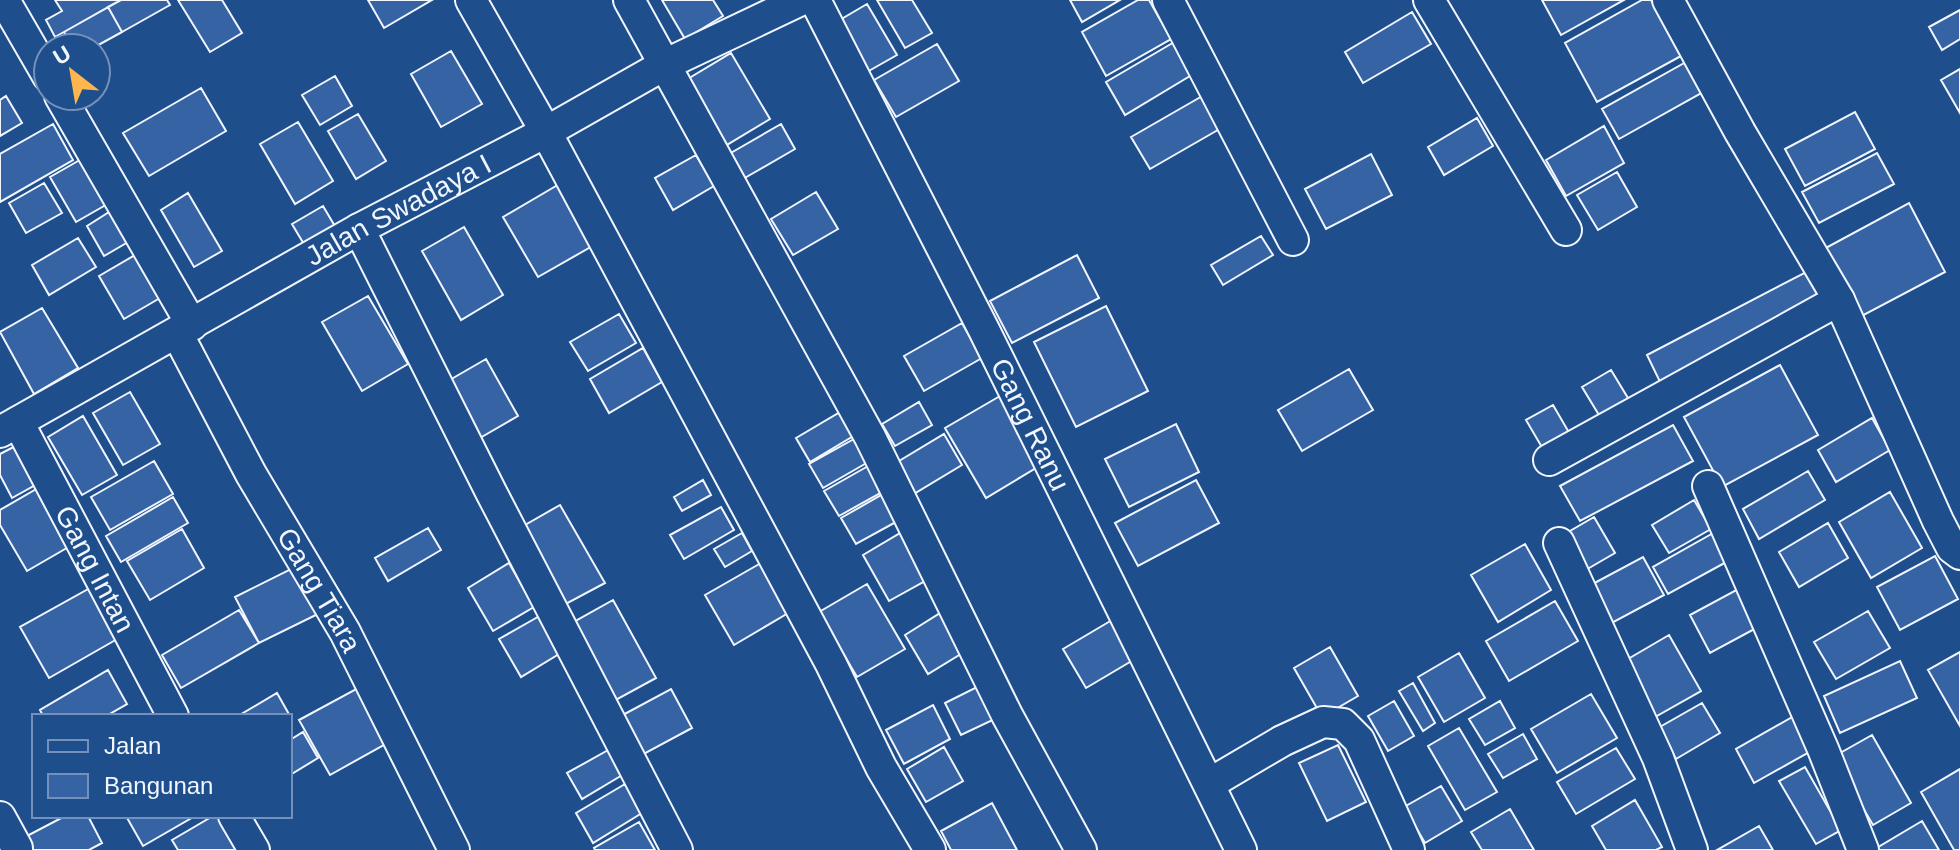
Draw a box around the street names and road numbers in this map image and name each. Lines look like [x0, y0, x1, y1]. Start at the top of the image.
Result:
street label: Jalan Swadaya I [300, 148, 496, 272]
street label: Gang Ranu [985, 353, 1076, 495]
street label: Gang Intan [49, 500, 141, 637]
street label: Gang Tiara [271, 522, 368, 657]

